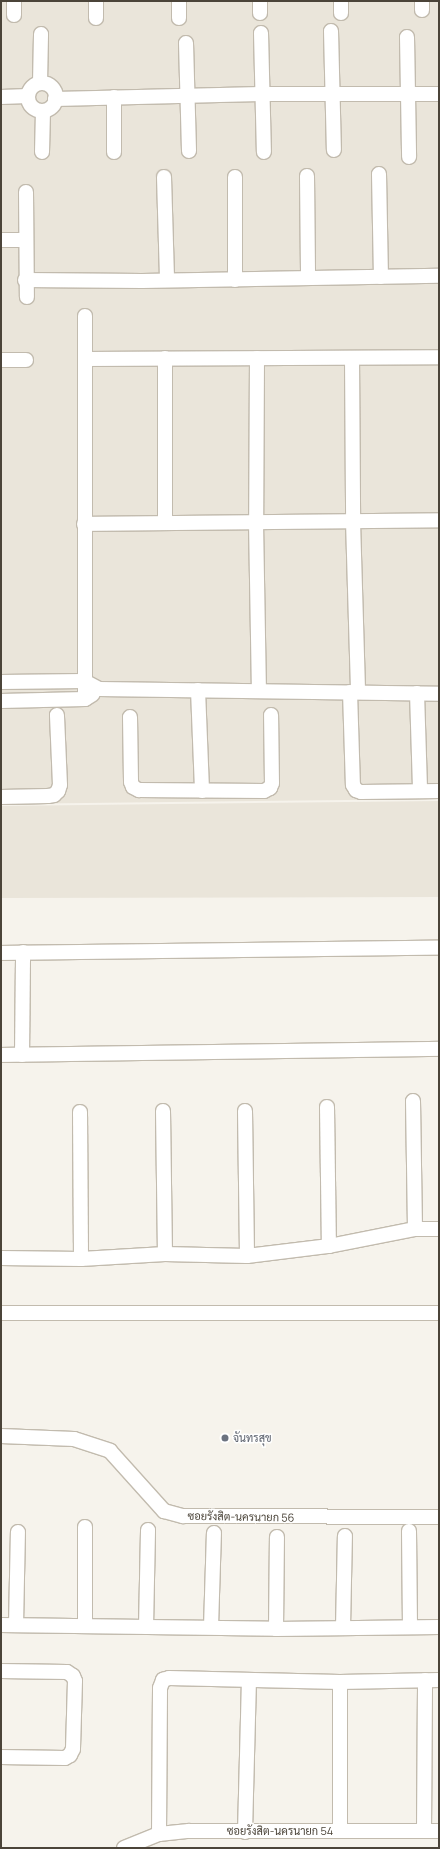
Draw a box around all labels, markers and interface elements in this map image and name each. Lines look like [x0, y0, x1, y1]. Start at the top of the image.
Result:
place label: จันทรสุข [233, 1431, 272, 1445]
marker: จันทรสุข [220, 1433, 230, 1443]
street label: ซอยรังสิต-นครนายก 56 [187, 1509, 295, 1525]
street label: ซอยรังสิต-นครนายก 54 [227, 1824, 333, 1838]

